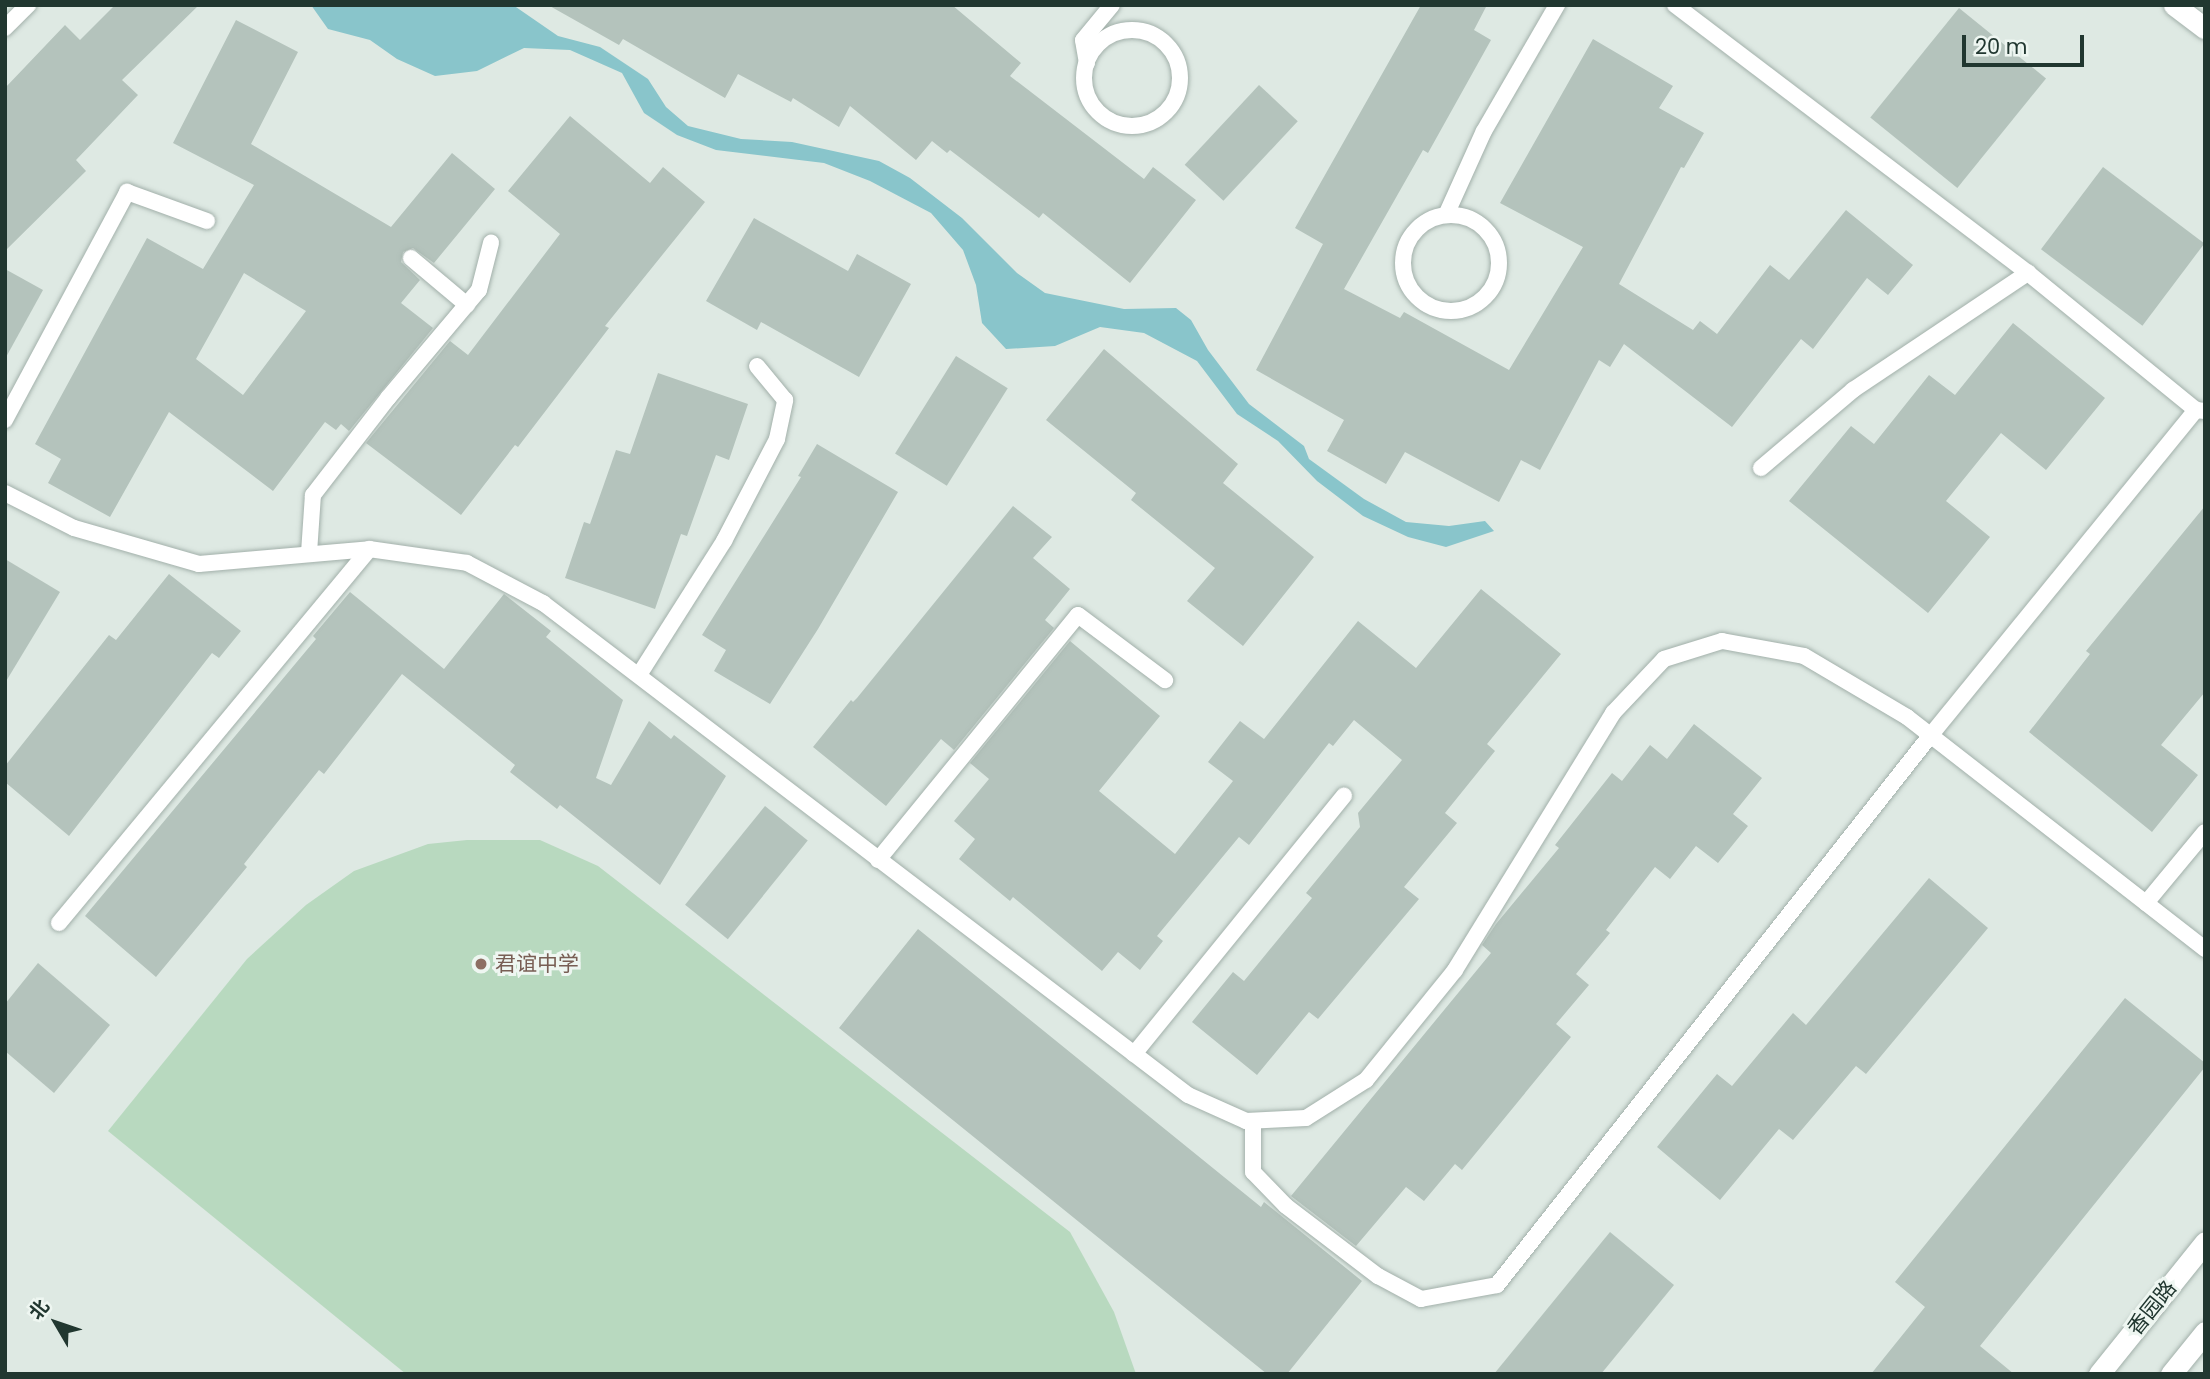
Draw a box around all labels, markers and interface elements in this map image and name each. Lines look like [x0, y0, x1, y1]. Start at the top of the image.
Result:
scale bar [1965, 21, 2088, 65]
text: 20 m [1975, 32, 2028, 61]
place label: 君谊中学 [495, 951, 579, 977]
marker: 君谊中学 [473, 956, 489, 972]
street label: 香园路 [2122, 1276, 2182, 1340]
north arrow [21, 1288, 91, 1358]
text: 北 [23, 1294, 56, 1325]

